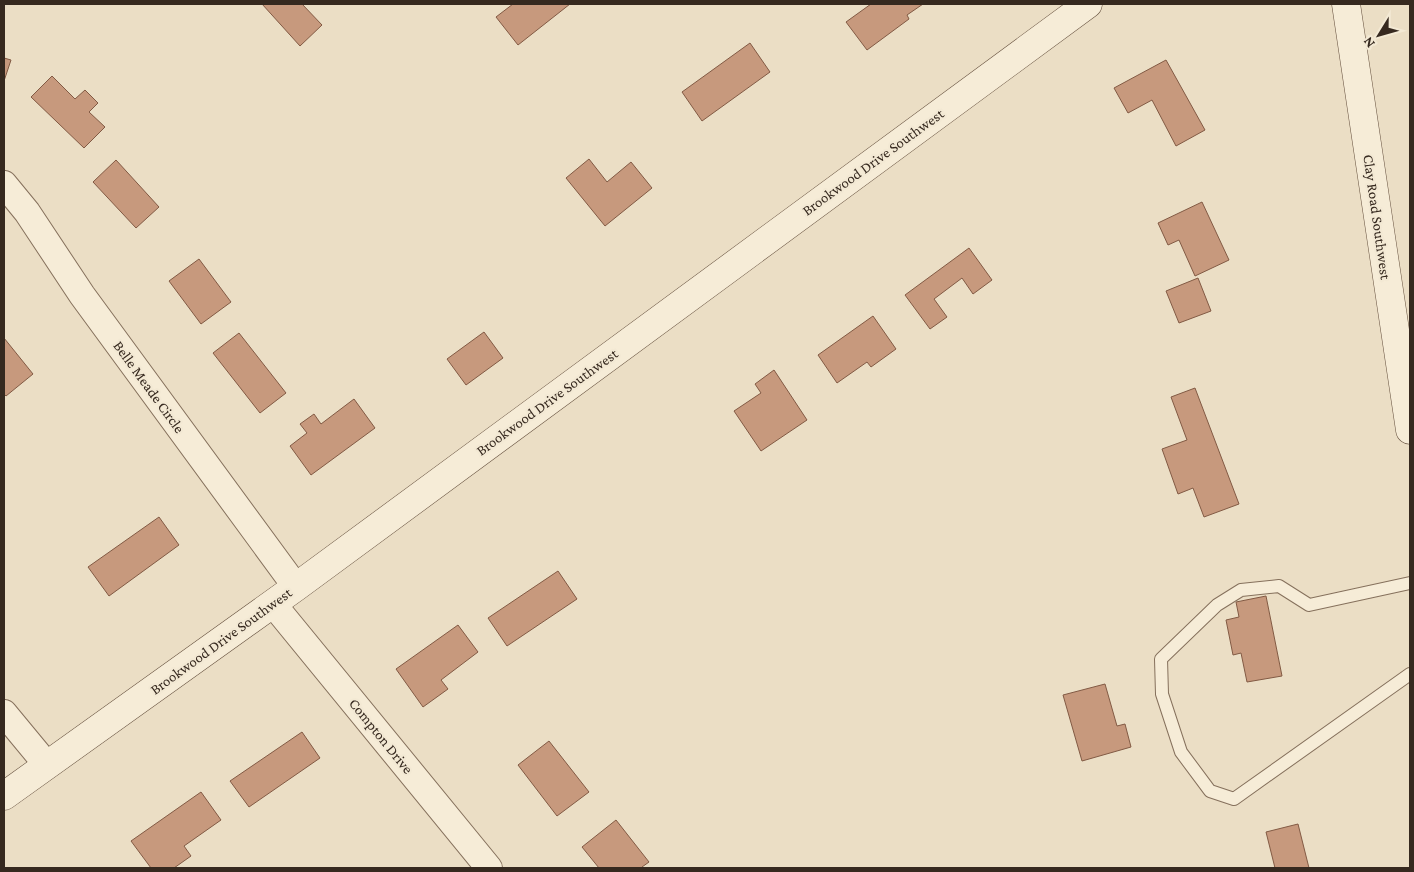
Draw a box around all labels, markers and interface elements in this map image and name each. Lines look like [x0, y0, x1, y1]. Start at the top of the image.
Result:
north arrow [1354, 10, 1404, 60]
text: N [1359, 34, 1378, 51]
street label: Brookwood Drive Southwest [799, 105, 948, 219]
street label: Clay Road Southwest [1359, 153, 1394, 282]
street label: Belle Meade Circle [110, 338, 188, 436]
street label: Brookwood Drive Southwest [473, 345, 622, 459]
street label: Brookwood Drive Southwest [147, 584, 296, 698]
street label: Compton Drive [345, 695, 416, 778]

